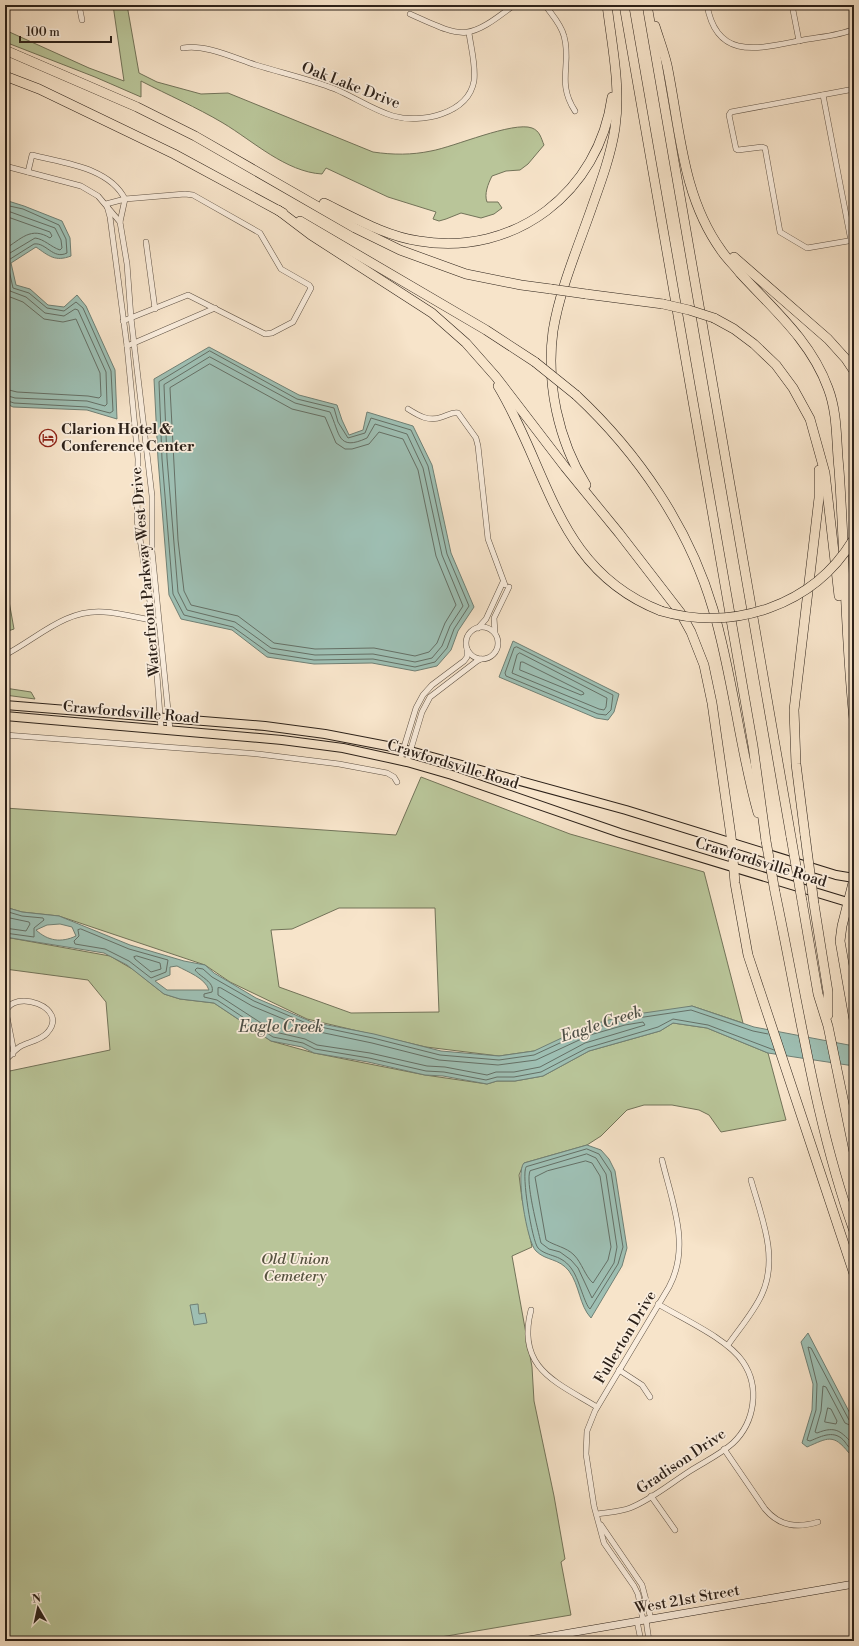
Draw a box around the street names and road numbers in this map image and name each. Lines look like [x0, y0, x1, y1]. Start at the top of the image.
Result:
street label: Oak Lake Drive [299, 58, 403, 113]
street label: Waterfront Parkway West Drive [127, 466, 164, 679]
street label: Crawfordsville Road [62, 697, 200, 728]
street label: Crawfordsville Road [385, 735, 521, 794]
street label: Crawfordsville Road [693, 833, 829, 892]
street label: Fullerton Drive [590, 1287, 661, 1387]
street label: Gradison Drive [633, 1425, 730, 1498]
street label: West 21st Street [632, 1581, 742, 1618]

